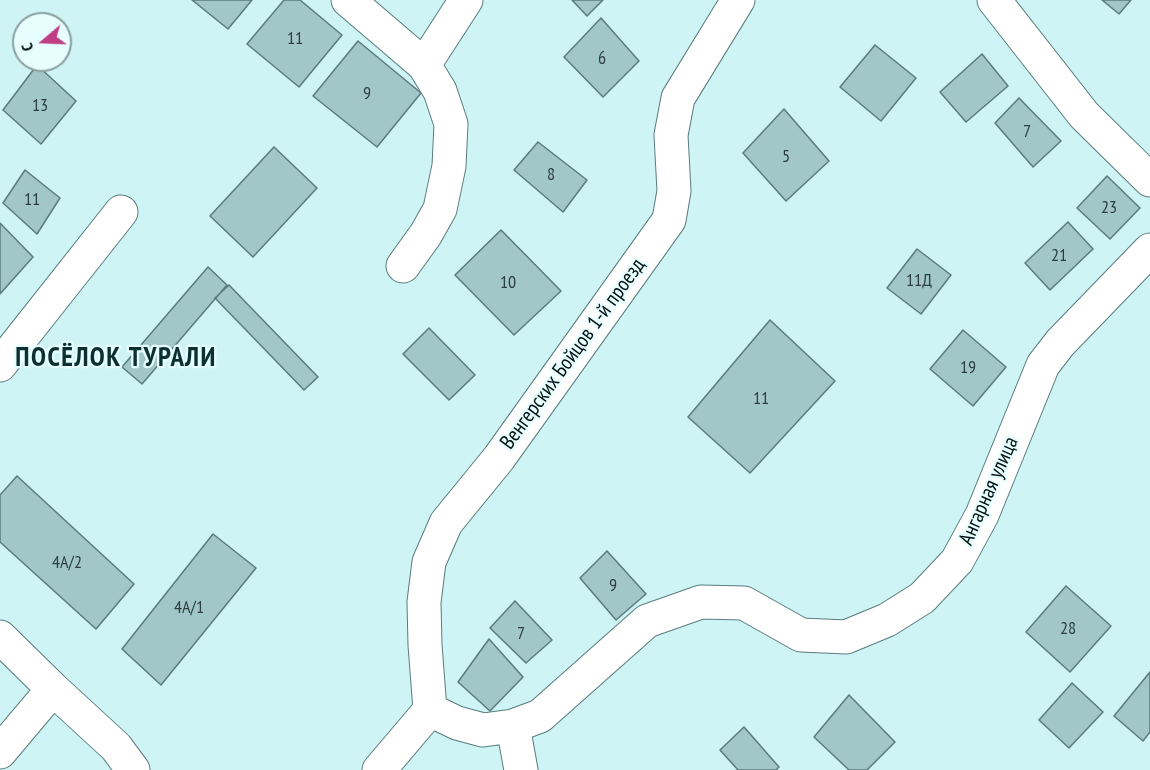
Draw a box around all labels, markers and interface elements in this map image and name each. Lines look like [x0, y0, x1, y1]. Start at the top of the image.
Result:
north arrow [12, 12, 72, 72]
house number: 11 [287, 28, 303, 50]
text: С [16, 40, 38, 54]
house number: 6 [598, 48, 606, 70]
house number: 9 [363, 83, 371, 105]
house number: 13 [32, 95, 48, 117]
house number: 7 [1023, 121, 1031, 143]
house number: 5 [782, 146, 790, 168]
house number: 8 [547, 164, 555, 186]
house number: 11 [24, 189, 40, 211]
house number: 23 [1101, 197, 1117, 219]
house number: 21 [1051, 245, 1067, 267]
street label: Венгерских Бойцов 1-й проезд [495, 254, 651, 454]
house number: 11Д [906, 270, 932, 292]
house number: 10 [500, 272, 516, 294]
district label: ПОСЁЛОК ТУРАЛИ [15, 342, 217, 374]
house number: 19 [960, 357, 976, 379]
house number: 11 [753, 388, 769, 410]
street label: Ангарная улица [954, 433, 1024, 549]
house number: 4А/2 [52, 552, 82, 574]
house number: 9 [609, 575, 617, 597]
house number: 4А/1 [174, 597, 204, 619]
house number: 28 [1060, 618, 1076, 640]
house number: 7 [517, 623, 525, 645]

